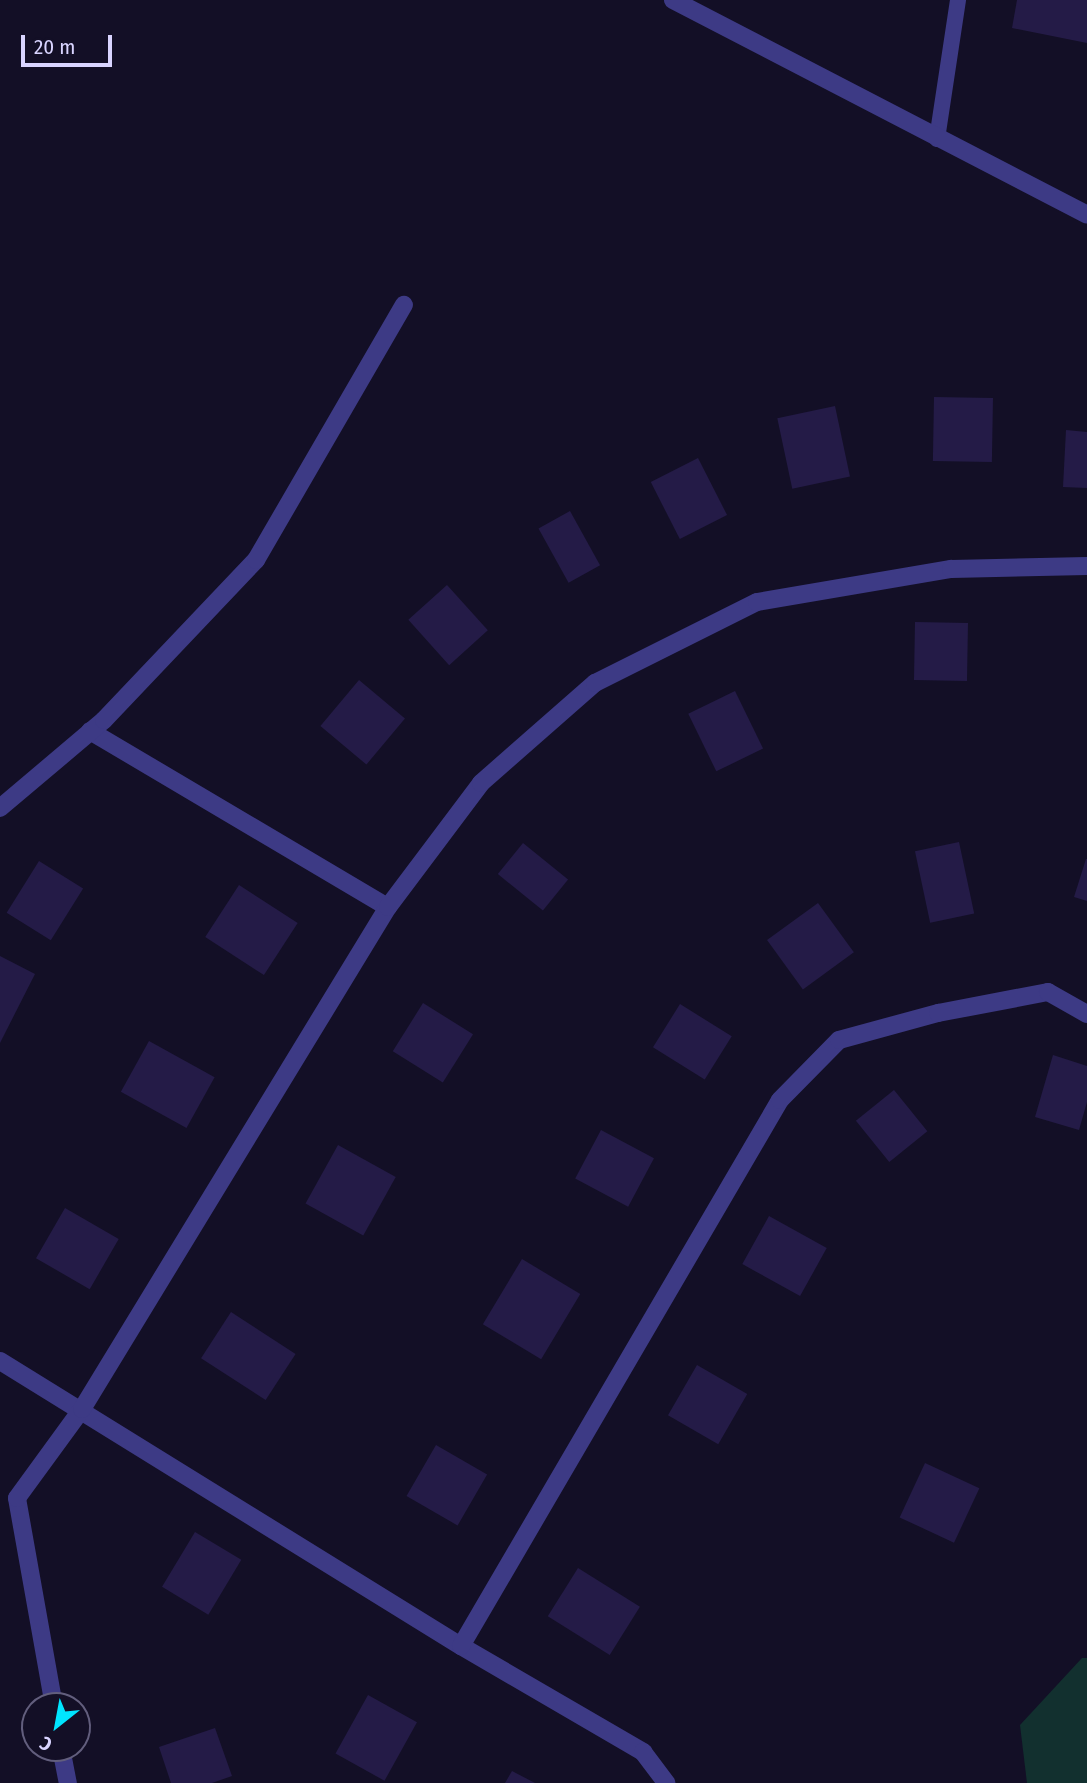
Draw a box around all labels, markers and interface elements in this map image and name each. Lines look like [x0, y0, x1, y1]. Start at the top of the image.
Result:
scale bar [24, 21, 116, 65]
text: 20 m [34, 34, 75, 60]
north arrow [21, 1692, 91, 1762]
text: С [36, 1731, 56, 1756]

